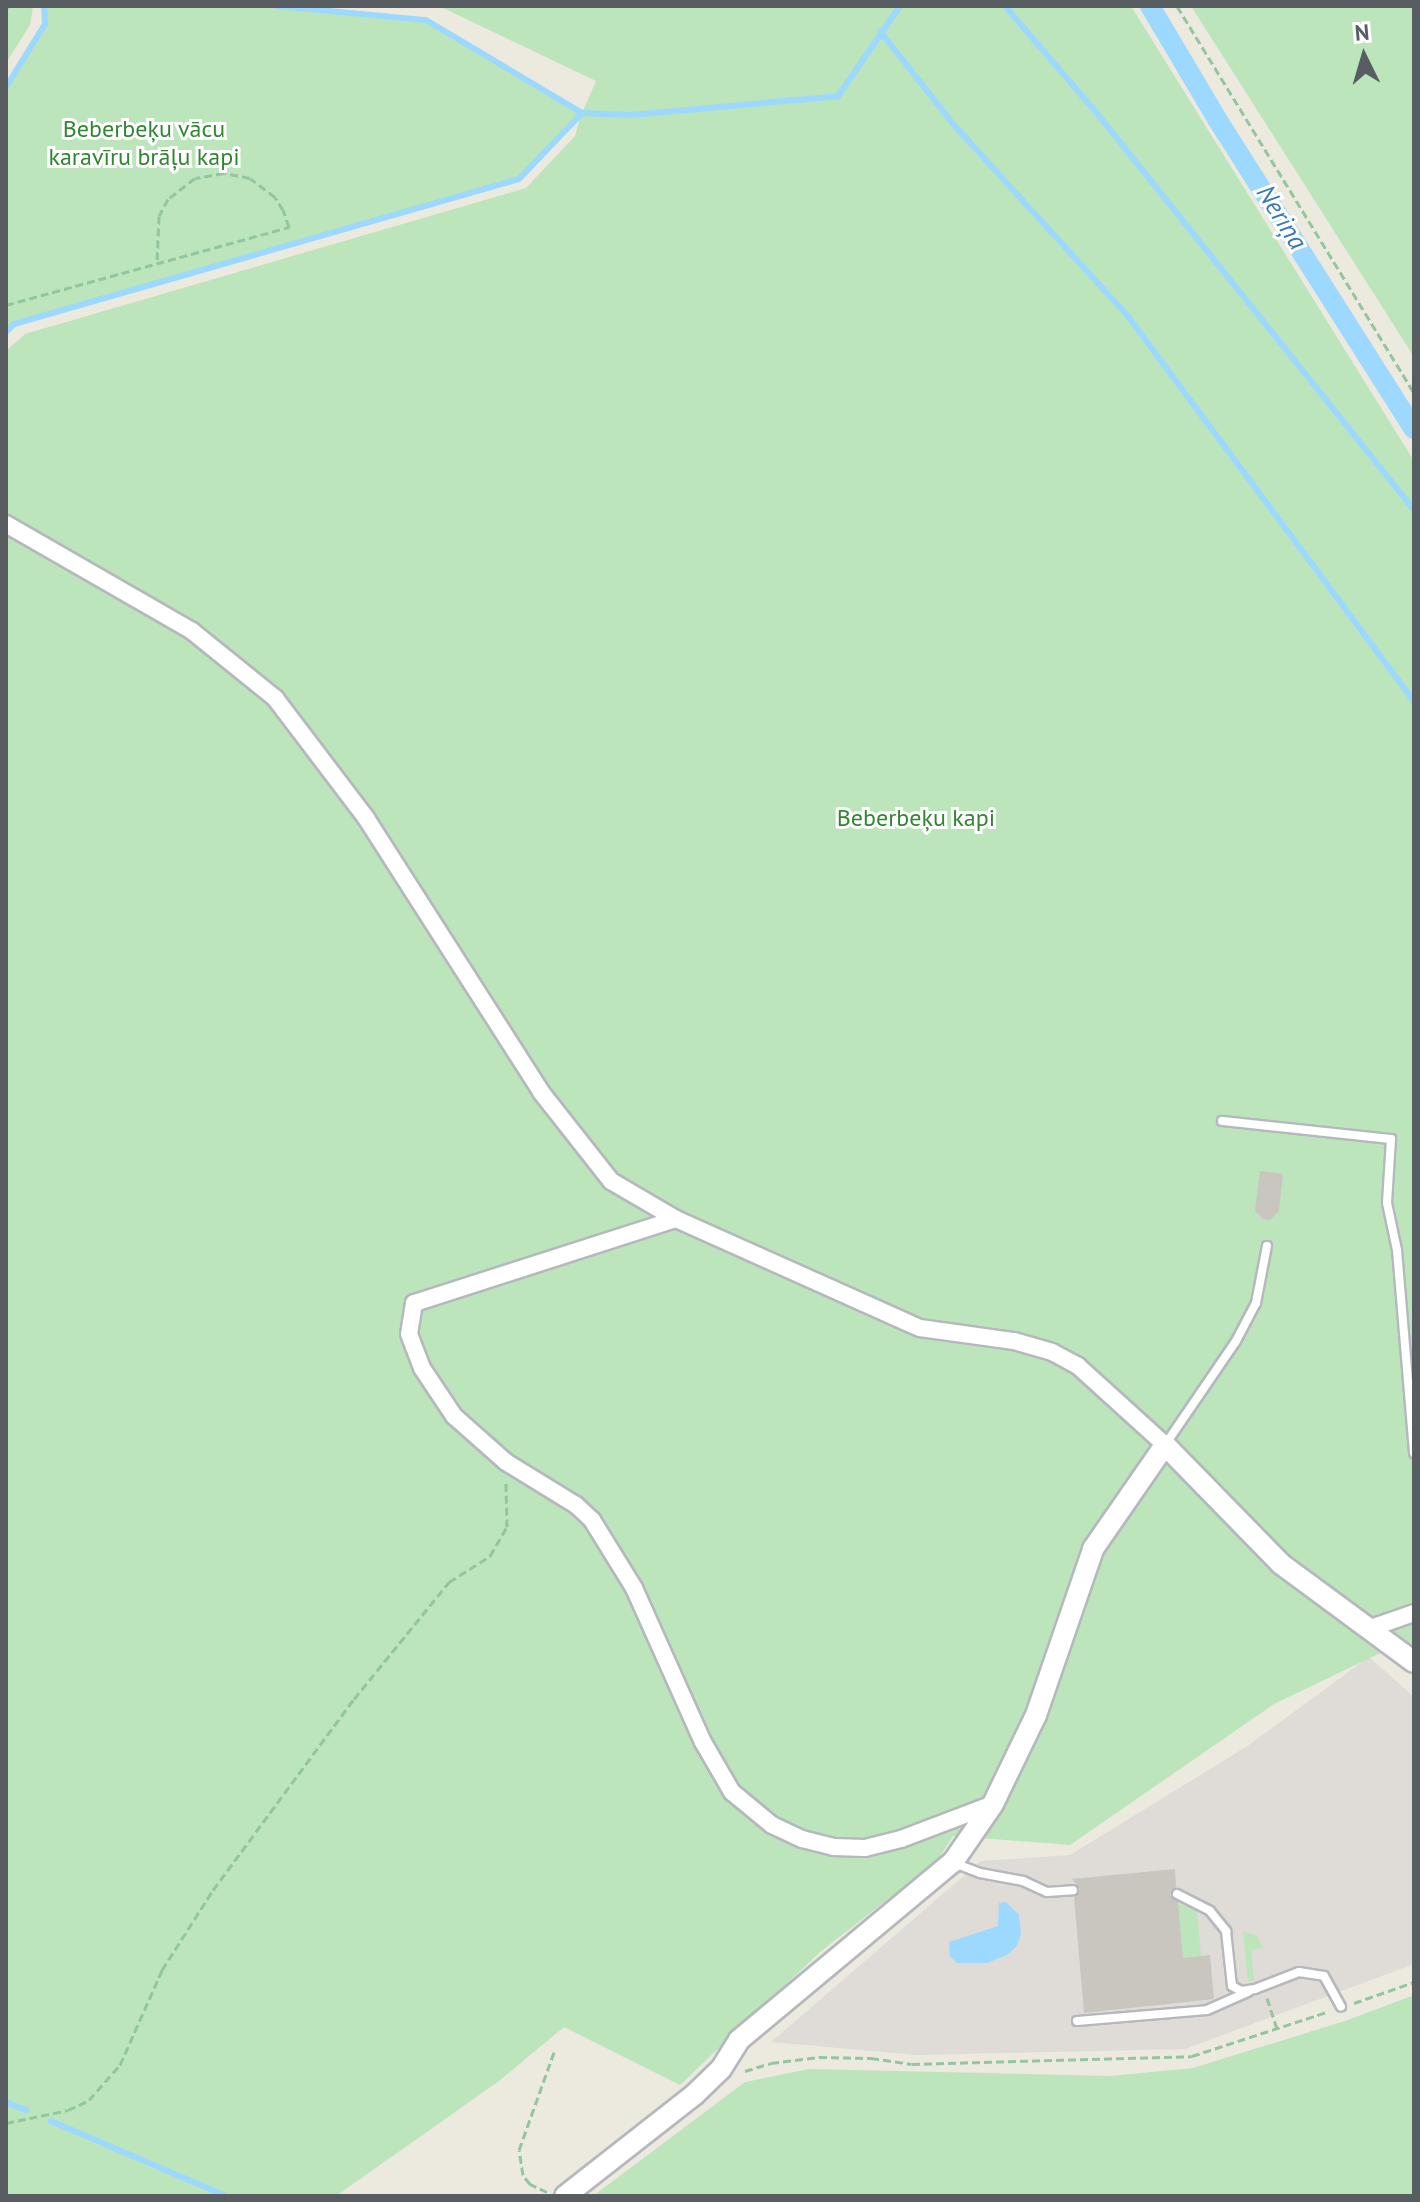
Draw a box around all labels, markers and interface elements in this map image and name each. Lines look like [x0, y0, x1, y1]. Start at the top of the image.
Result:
north arrow [1324, 16, 1404, 96]
text: N [1353, 18, 1370, 47]
park label: Beberbeķu vācu karavīru brāļu kapi [48, 115, 240, 171]
water label: Neriņa [1250, 179, 1314, 255]
park label: Beberbeķu kapi [837, 804, 995, 832]

